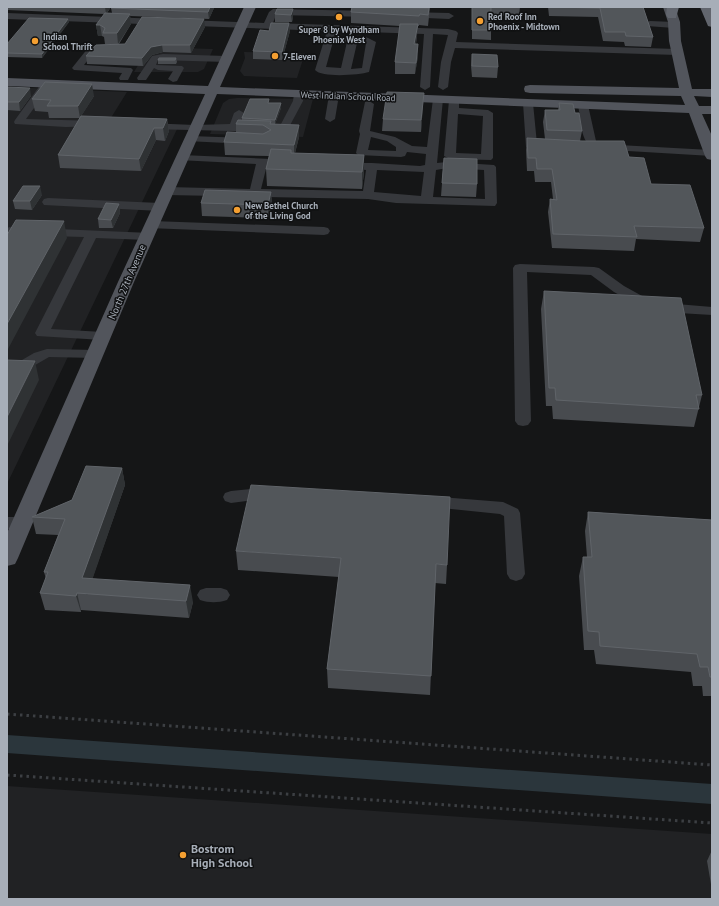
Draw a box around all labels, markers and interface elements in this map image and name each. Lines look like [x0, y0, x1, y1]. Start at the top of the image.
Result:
place label: Red Roof Inn Phoenix - Midtown [488, 11, 560, 32]
marker: Super 8 by Wyndham Phoenix West [334, 12, 344, 22]
marker: Red Roof Inn Phoenix - Midtown [475, 16, 485, 26]
place label: Super 8 by Wyndham Phoenix West [299, 24, 379, 45]
place label: Indian School Thrift [43, 31, 93, 52]
marker: Indian School Thrift [30, 36, 40, 46]
marker: 7-Eleven [270, 51, 280, 61]
place label: 7-Eleven [283, 51, 316, 62]
street label: West Indian School Road [300, 89, 396, 103]
place label: New Bethel Church of the Living God [245, 200, 318, 221]
marker: New Bethel Church of the Living God [232, 205, 242, 215]
street label: North 27th Avenue [105, 242, 149, 322]
place label: Bostrom High School [191, 841, 253, 870]
marker: Bostrom High School [178, 850, 188, 860]

